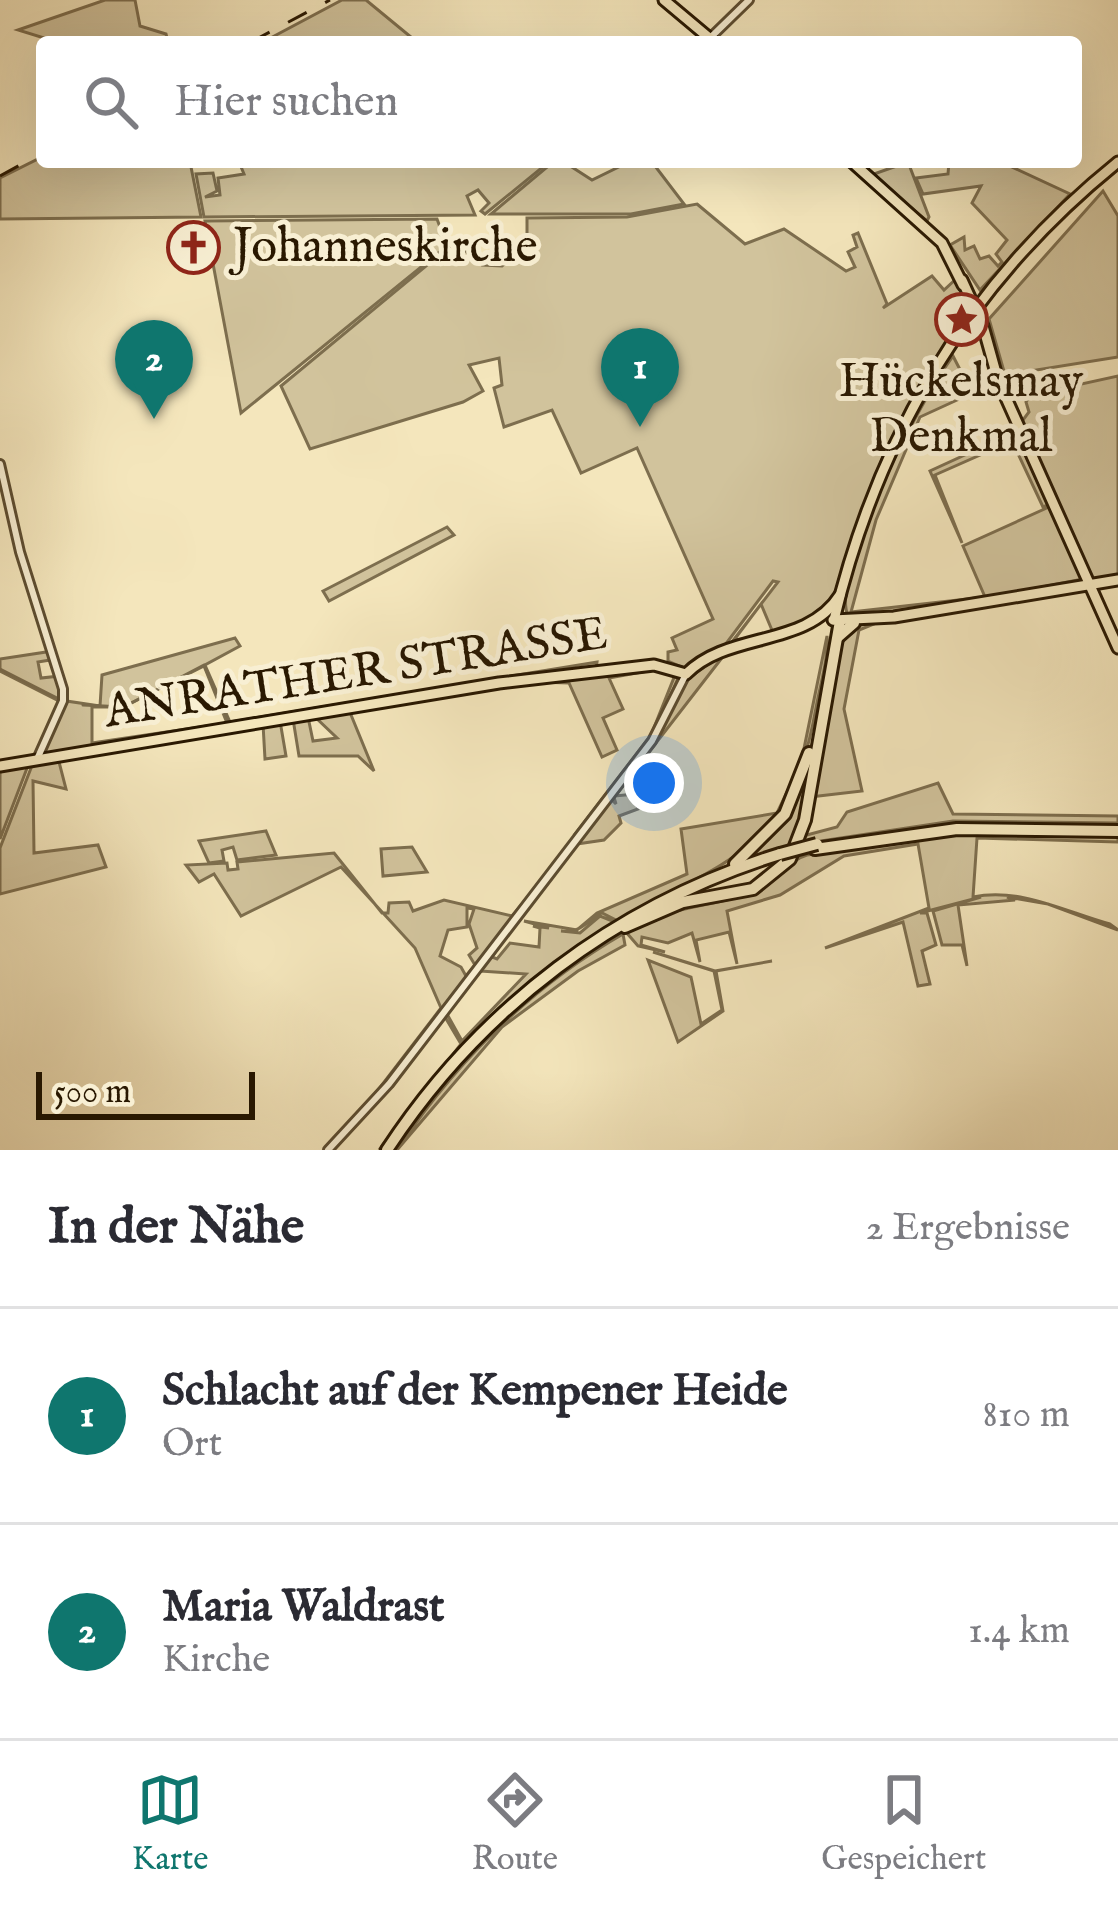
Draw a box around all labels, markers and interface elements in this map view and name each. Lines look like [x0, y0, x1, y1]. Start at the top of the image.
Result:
search box [36, 36, 1082, 168]
icon: search [78, 69, 144, 135]
text: Hier suchen [174, 74, 398, 131]
place label: Johanneskirche [228, 218, 537, 278]
church icon: Johanneskirche [166, 220, 222, 276]
place icon: Hückelsmay Denkmal [933, 292, 989, 348]
pin: 2 [115, 320, 193, 419]
pin: 1 [601, 328, 679, 427]
place label: Hückelsmay Denkmal [839, 353, 1084, 468]
street label: ANRATHER STRASSE [99, 605, 612, 744]
your location [624, 753, 684, 813]
scale bar [36, 1066, 255, 1119]
text: 500 m [54, 1072, 131, 1114]
text: In der Nähe [48, 1196, 304, 1261]
text: 2 Ergebnisse [866, 1204, 1070, 1253]
text: Schlacht auf der Kempener Heide [162, 1363, 788, 1420]
text: 1 [80, 1391, 94, 1440]
text: 810 m [983, 1391, 1070, 1440]
text: Ort [162, 1420, 222, 1469]
text: Maria Waldrast [162, 1579, 445, 1636]
text: 2 [78, 1607, 96, 1656]
text: 1.4 km [968, 1607, 1070, 1656]
text: Kirche [162, 1636, 270, 1685]
tab: Karte [132, 1767, 208, 1881]
tab: Route [472, 1767, 558, 1881]
tab: Gespeichert [821, 1767, 986, 1881]

